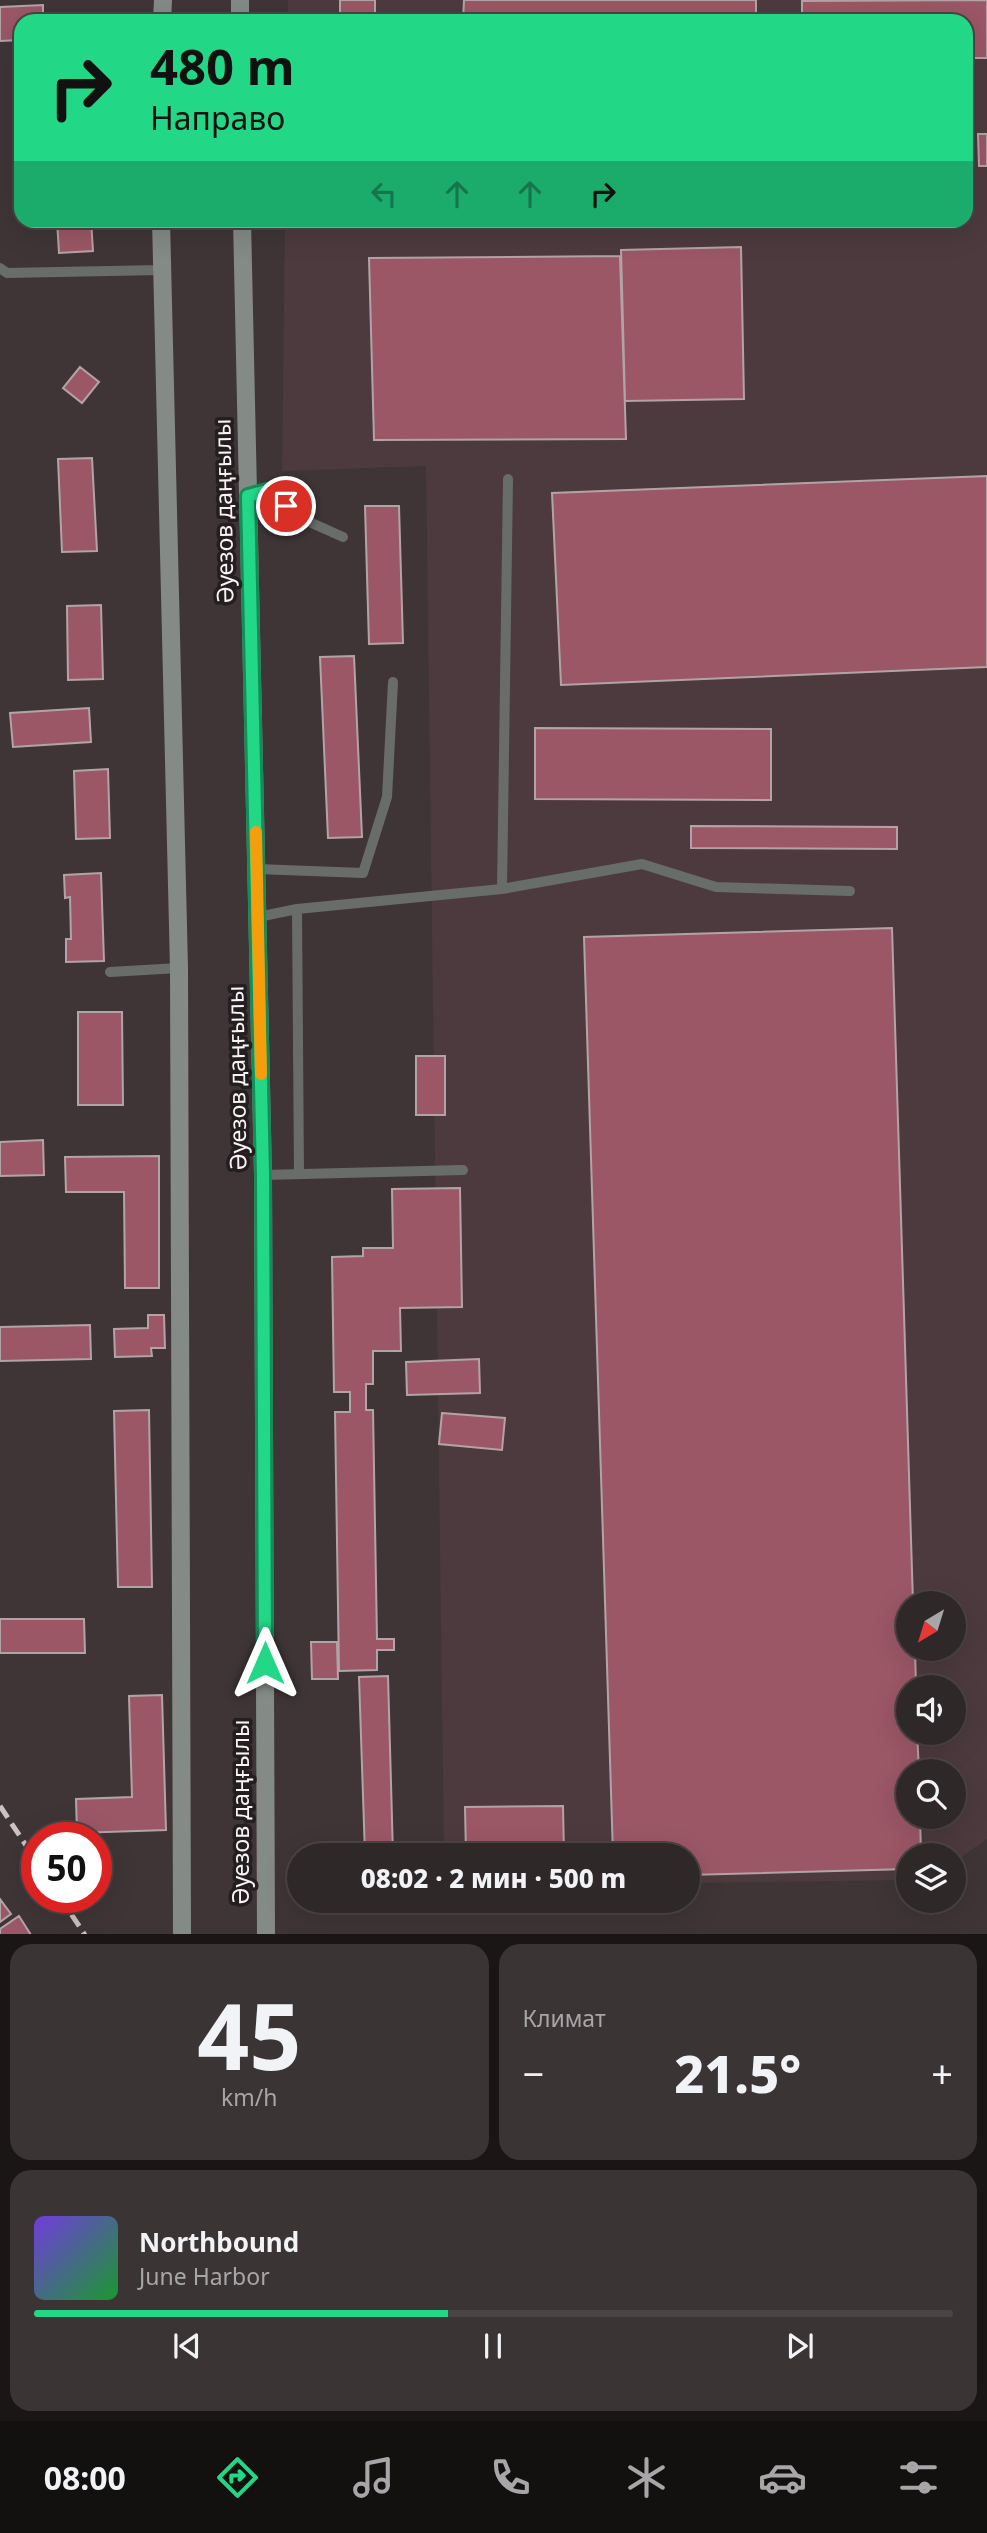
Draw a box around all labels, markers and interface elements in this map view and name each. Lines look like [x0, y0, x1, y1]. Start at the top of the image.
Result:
text: 480 m [150, 33, 295, 99]
icon: right [35, 42, 126, 133]
text: Направо [150, 96, 285, 139]
icon: left [365, 175, 403, 213]
icon: ahead [438, 175, 476, 213]
icon: ahead [511, 175, 549, 213]
icon: right [584, 175, 622, 213]
street label: Әуезов даңғылы [205, 418, 241, 604]
pin [256, 476, 316, 536]
icon: arrive [267, 487, 305, 525]
street label: Әуезов даңғылы [218, 985, 254, 1171]
north arrow [896, 1591, 966, 1661]
map controls [896, 1591, 966, 1913]
position arrow [228, 1626, 302, 1700]
button: sound [896, 1675, 966, 1745]
street label: Әуезов даңғылы [224, 1720, 256, 1904]
button: search [896, 1759, 966, 1829]
speed limit sign: 50 [21, 1822, 112, 1913]
button: layers [896, 1843, 966, 1913]
text: 08:02 · 2 мин · 500 m [361, 1860, 626, 1896]
text: 45 [197, 1973, 301, 2097]
text: Климат [523, 2002, 606, 2034]
text: 21.5° [674, 2037, 801, 2108]
text: − [523, 2047, 544, 2099]
text: + [931, 2047, 953, 2099]
text: km/h [221, 2081, 278, 2113]
text: Northbound [139, 2224, 299, 2260]
text: June Harbor [139, 2260, 270, 2292]
icon: previous [168, 2327, 206, 2365]
icon: pause [474, 2327, 512, 2365]
icon: next [781, 2327, 819, 2365]
icon: directions [213, 2453, 262, 2502]
icon: music [349, 2453, 398, 2502]
icon: phone [486, 2453, 535, 2502]
icon: climate [622, 2453, 671, 2502]
icon: car [758, 2453, 807, 2502]
icon: filters [894, 2453, 943, 2502]
text: 08:00 [44, 2456, 126, 2499]

